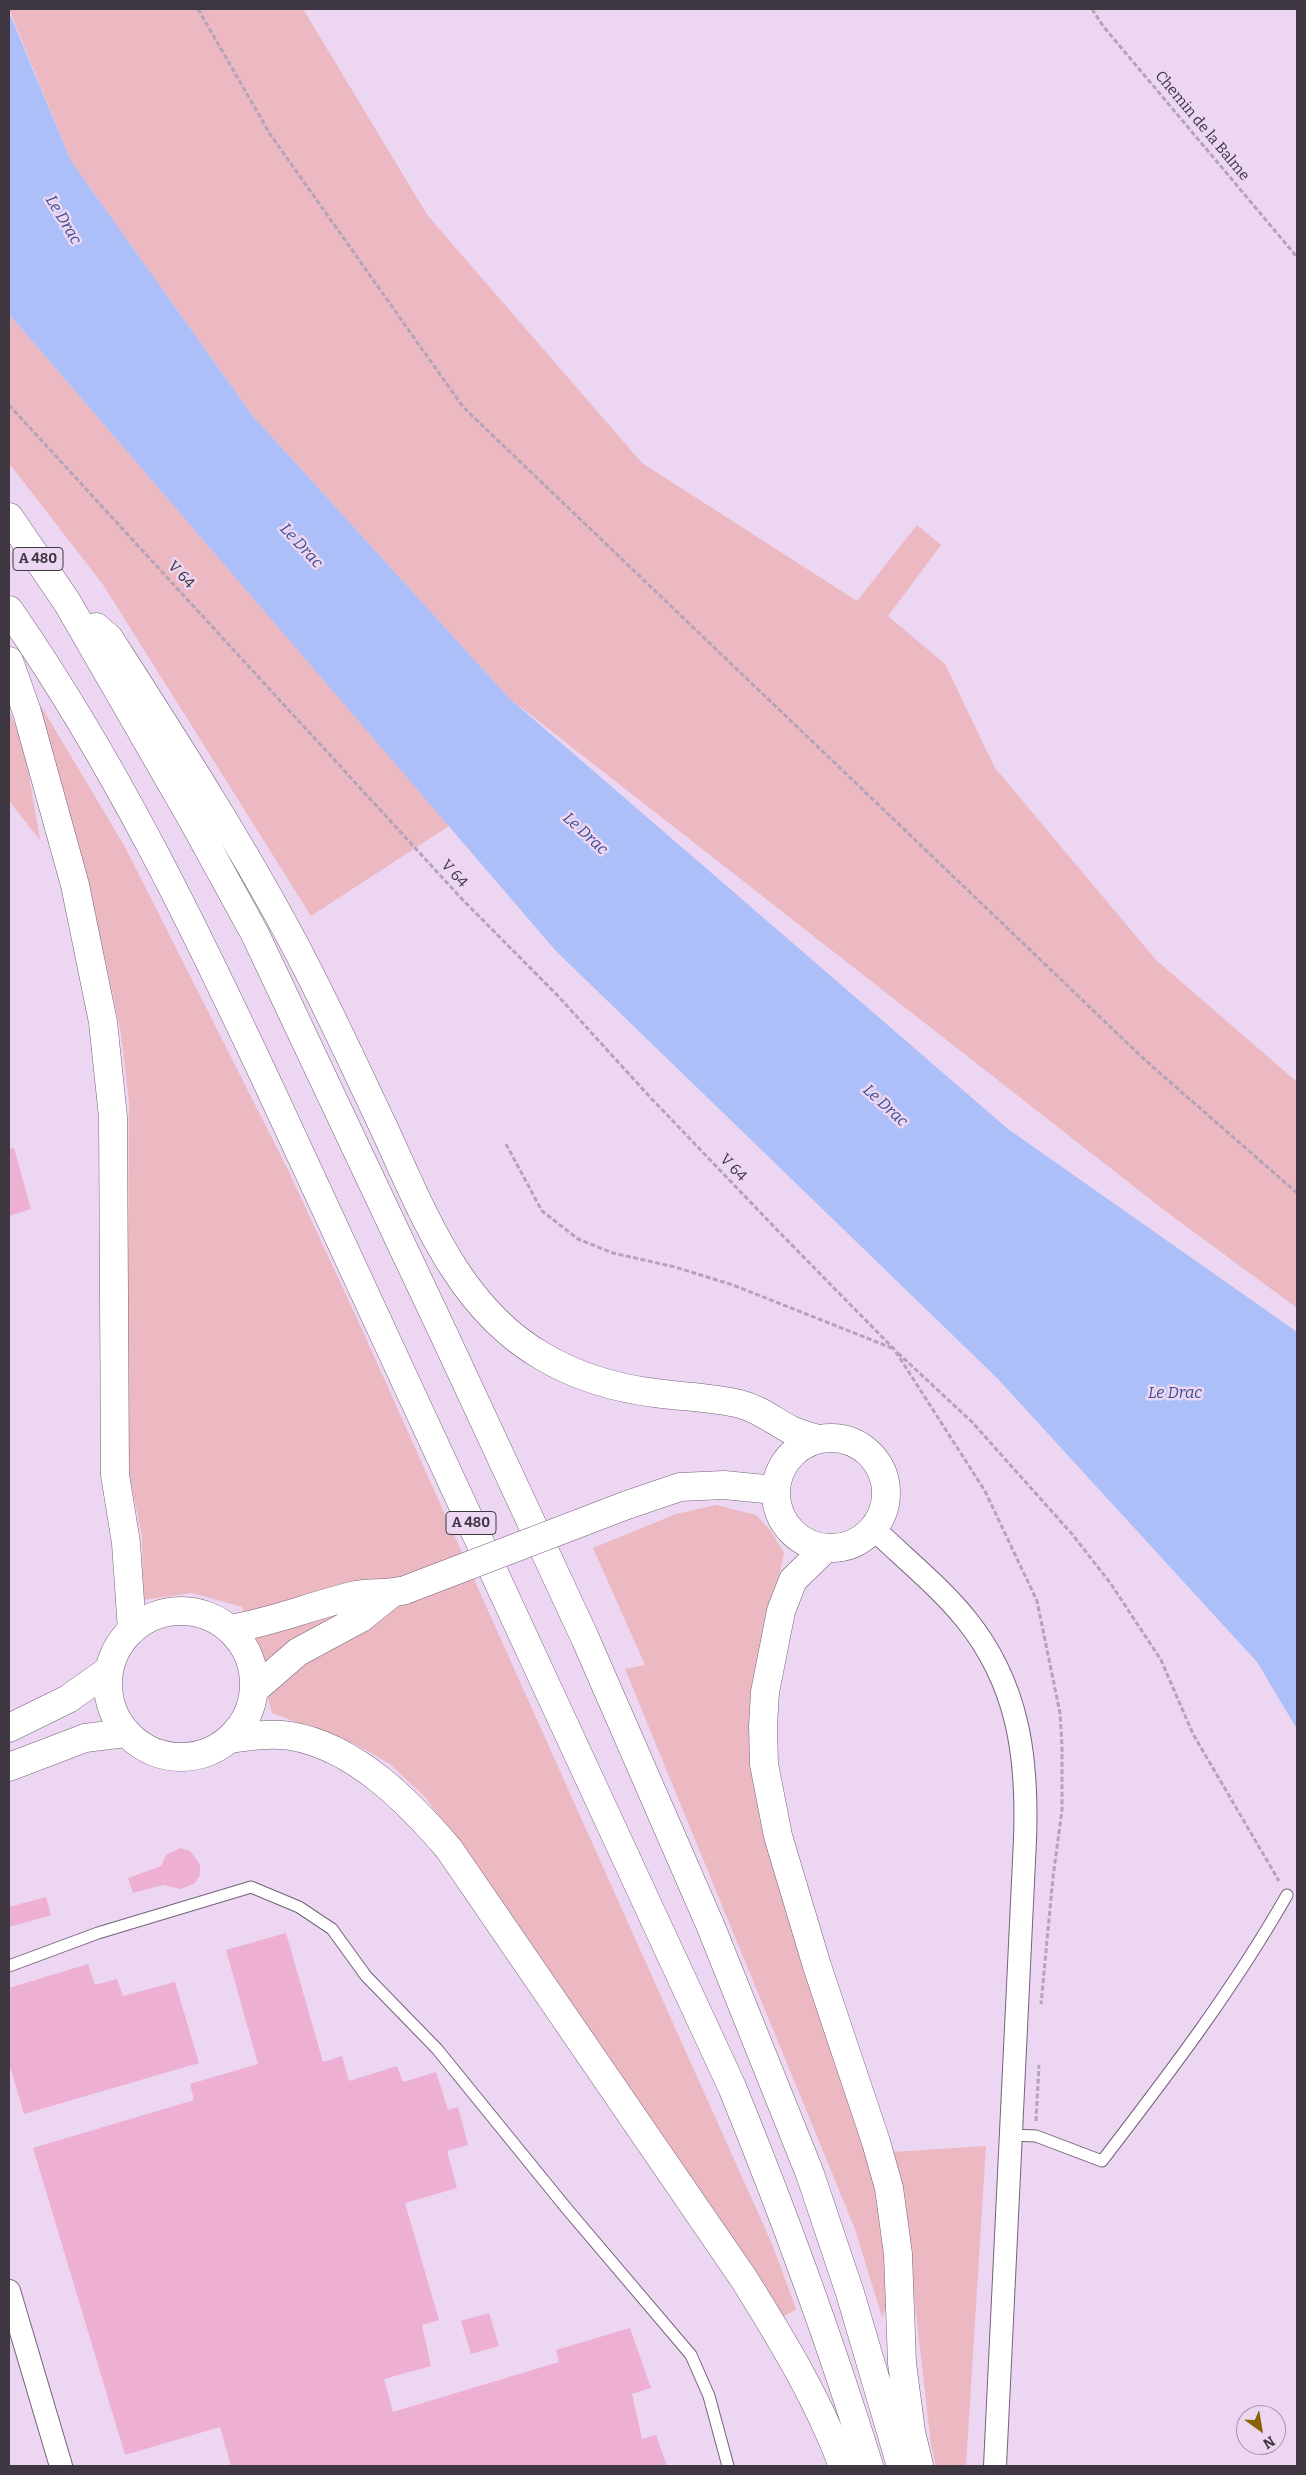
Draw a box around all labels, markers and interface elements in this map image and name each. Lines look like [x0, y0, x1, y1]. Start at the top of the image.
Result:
street label: Chemin de la Balme [1151, 67, 1253, 185]
water label: Le Drac [41, 192, 85, 248]
water label: Le Drac [276, 520, 326, 572]
road number: A 480 [13, 548, 63, 570]
street label: V 64 [164, 558, 198, 592]
water label: Le Drac [559, 809, 611, 859]
street label: V 64 [437, 856, 471, 892]
water label: Le Drac [859, 1081, 911, 1131]
street label: V 64 [716, 1151, 750, 1185]
water label: Le Drac [1148, 1384, 1202, 1404]
road number: A 480 [446, 1512, 496, 1535]
north arrow [1236, 2405, 1286, 2455]
text: N [1260, 2432, 1278, 2452]

